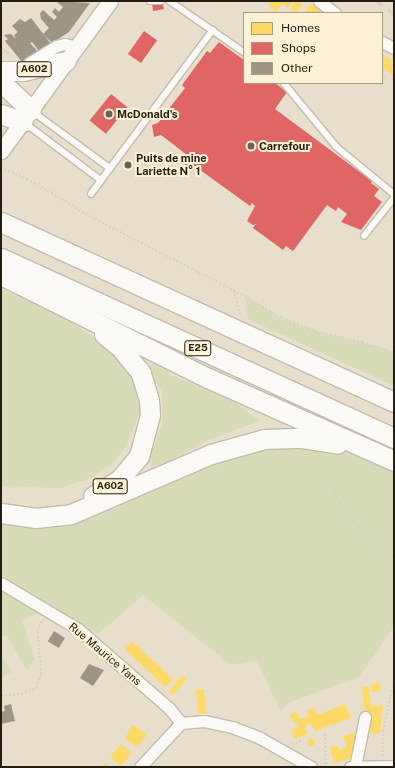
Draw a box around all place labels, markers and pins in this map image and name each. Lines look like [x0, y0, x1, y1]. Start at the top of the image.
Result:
place label: McDonald's [117, 107, 178, 121]
marker: McDonald's [104, 109, 114, 119]
place label: Carrefour [259, 139, 310, 153]
marker: Carrefour [246, 141, 256, 151]
place label: Puits de mine Lariette N° 1 [136, 152, 207, 178]
marker: Puits de mine Lariette N° 1 [123, 160, 133, 170]

